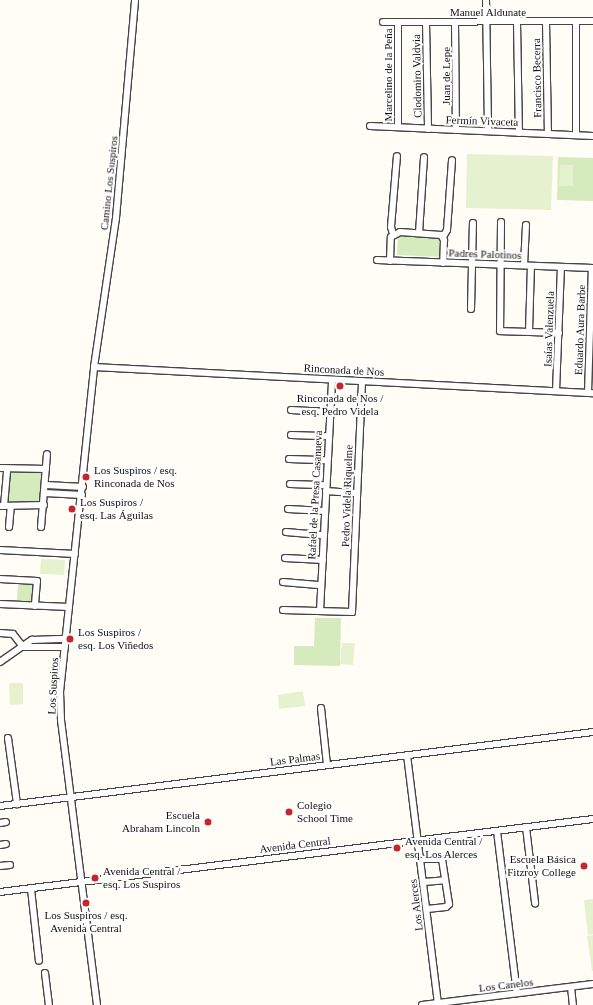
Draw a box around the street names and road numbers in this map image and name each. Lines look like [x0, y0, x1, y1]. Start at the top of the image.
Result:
street label: Manuel Aldunate [450, 5, 526, 19]
street label: Marcelino de la Peña [381, 28, 395, 122]
street label: Clodomiro Valdvia [410, 34, 424, 118]
street label: Francisco Becerra [530, 38, 544, 118]
street label: Juan de Lepe [439, 47, 453, 105]
street label: Fermín Vivaceta [445, 113, 519, 129]
street label: Camino Los Suspiros [97, 135, 121, 231]
street label: Padres Palotinos [448, 246, 522, 262]
street label: Eduardo Aura Barbe [572, 284, 588, 376]
street label: Isaías Valenzuela [541, 291, 557, 367]
street label: Rinconada de Nos [303, 361, 385, 379]
street label: Rafael de la Presa Casanueva [305, 430, 325, 560]
street label: Pedro Videla Riquelme [339, 445, 355, 547]
street label: Los Suspiros [45, 657, 61, 715]
street label: Las Palmas [269, 749, 321, 769]
street label: Avenida Central [259, 834, 331, 856]
street label: Los Alerces [406, 878, 426, 932]
street label: Los Canelos [478, 975, 534, 995]

